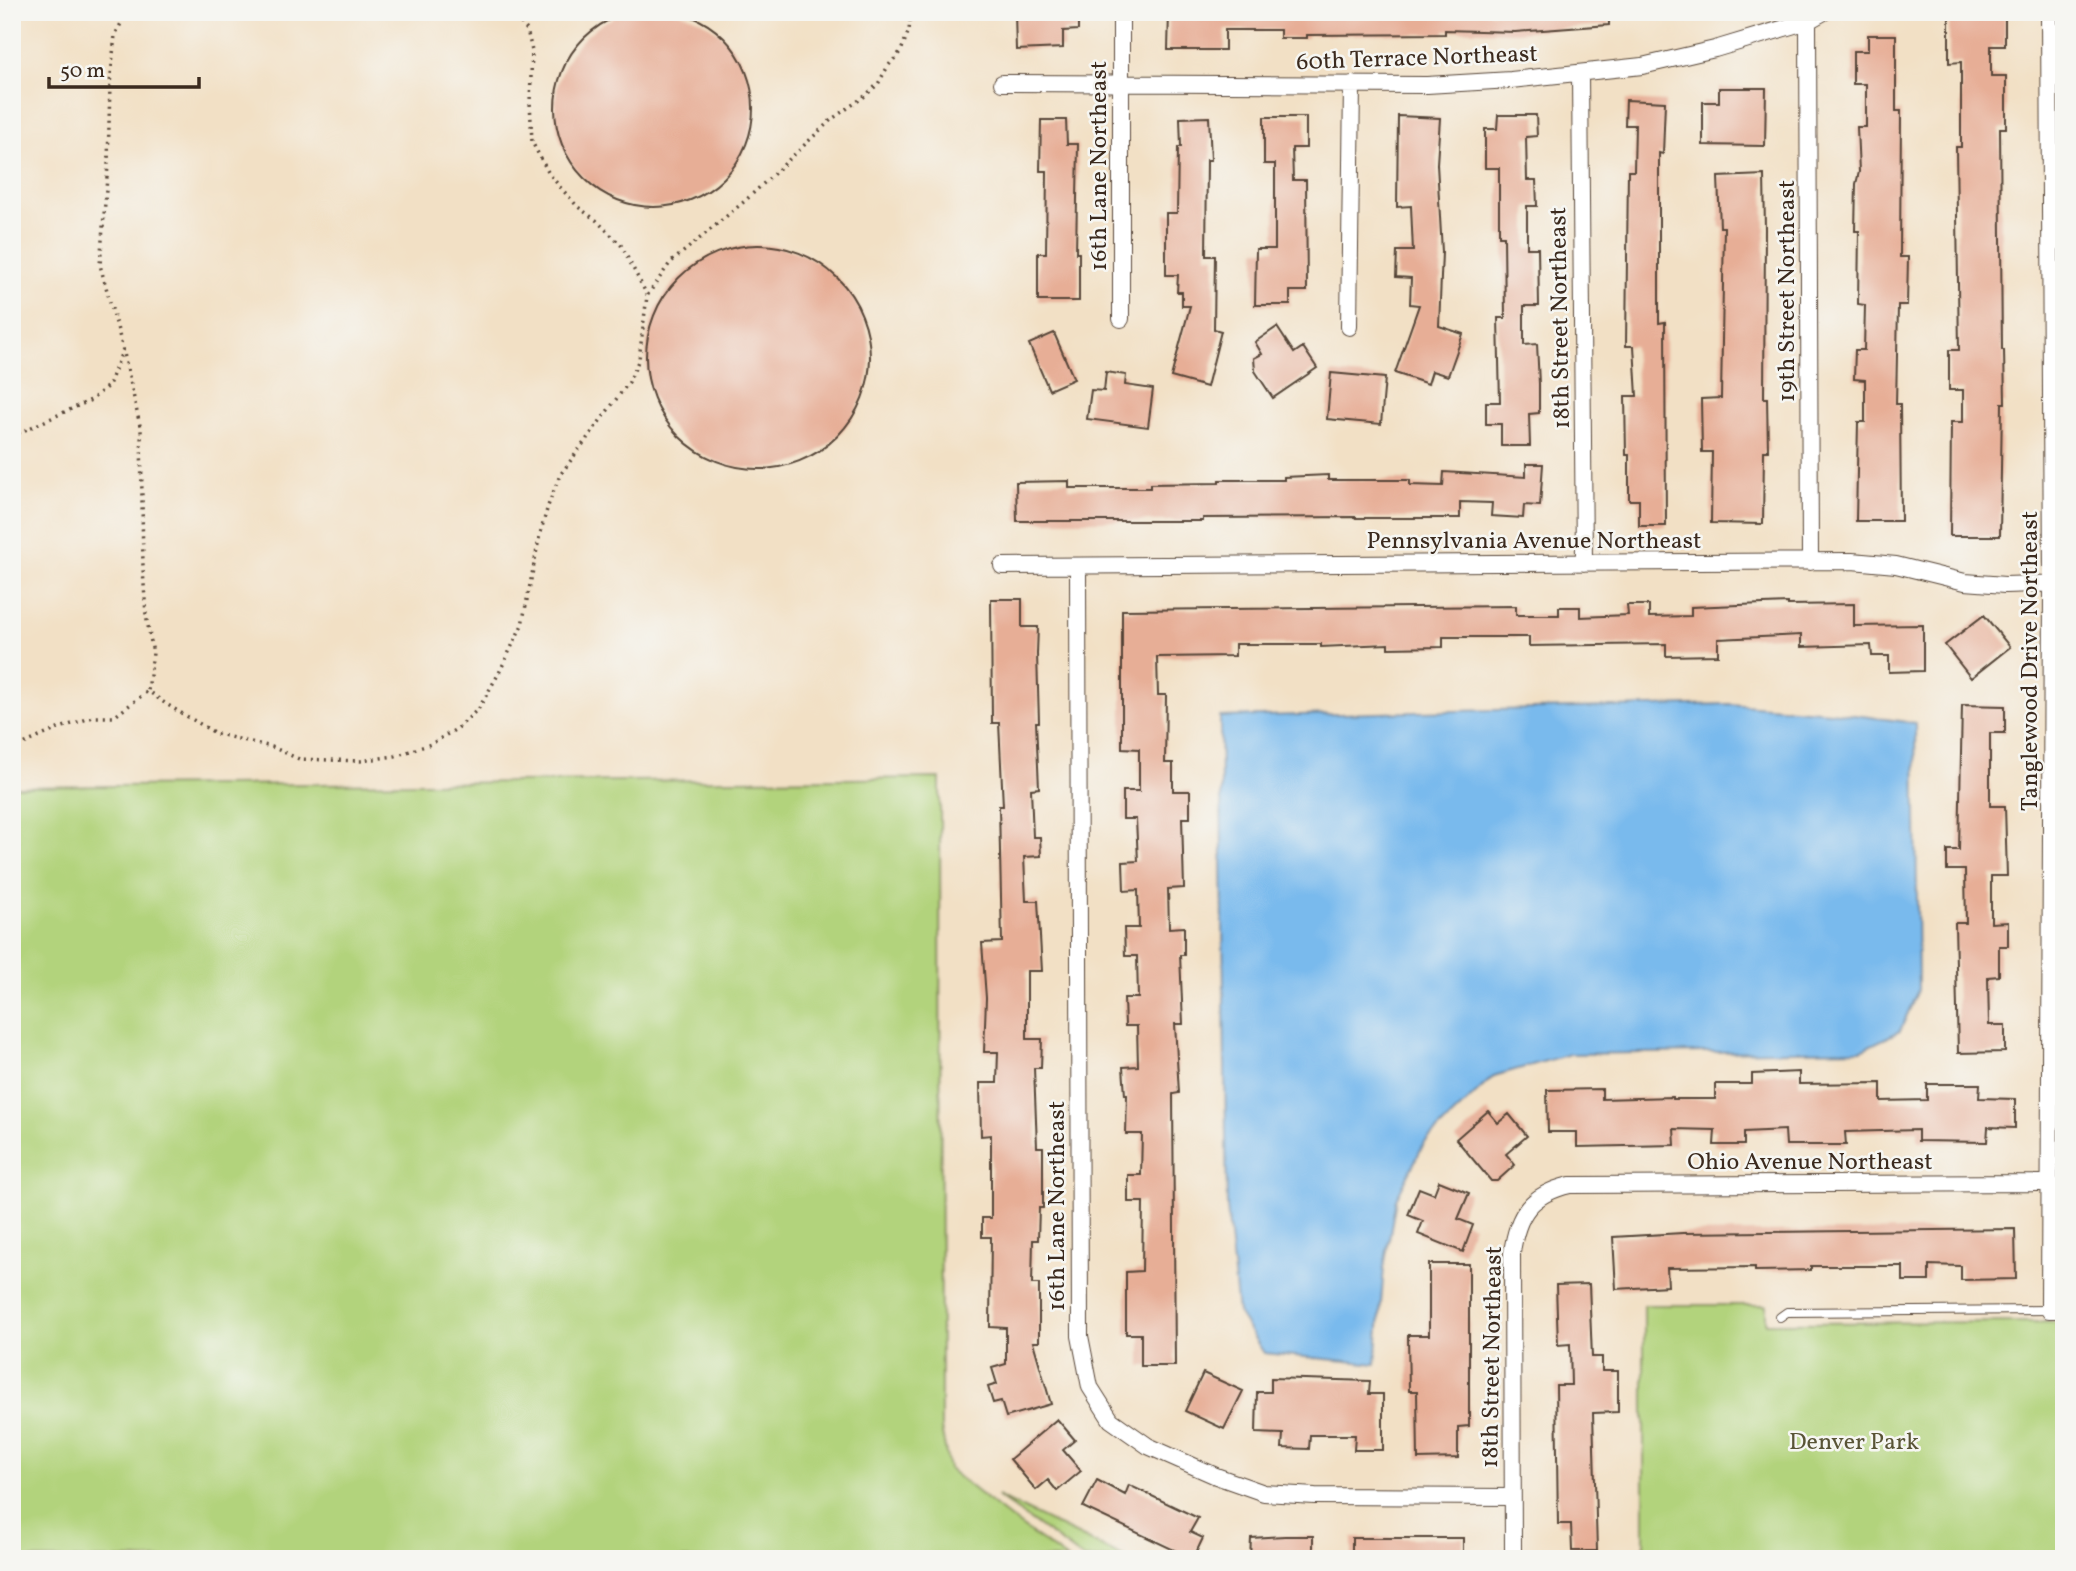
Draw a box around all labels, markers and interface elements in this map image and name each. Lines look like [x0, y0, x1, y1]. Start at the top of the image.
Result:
street label: 60th Terrace Northeast [1296, 38, 1538, 80]
scale bar [49, 46, 200, 90]
text: 50 m [60, 57, 105, 86]
street label: 16th Lane Northeast [1083, 61, 1117, 271]
street label: 19th Street Northeast [1771, 180, 1805, 402]
street label: 18th Street Northeast [1542, 207, 1580, 429]
street label: Tanglewood Drive Northeast [2014, 511, 2048, 811]
street label: Pennsylvania Avenue Northeast [1366, 525, 1702, 559]
street label: 16th Lane Northeast [1041, 1101, 1075, 1311]
street label: Ohio Avenue Northeast [1687, 1146, 1933, 1180]
street label: 18th Street Northeast [1474, 1246, 1512, 1468]
park label: Denver Park [1789, 1426, 1919, 1460]

